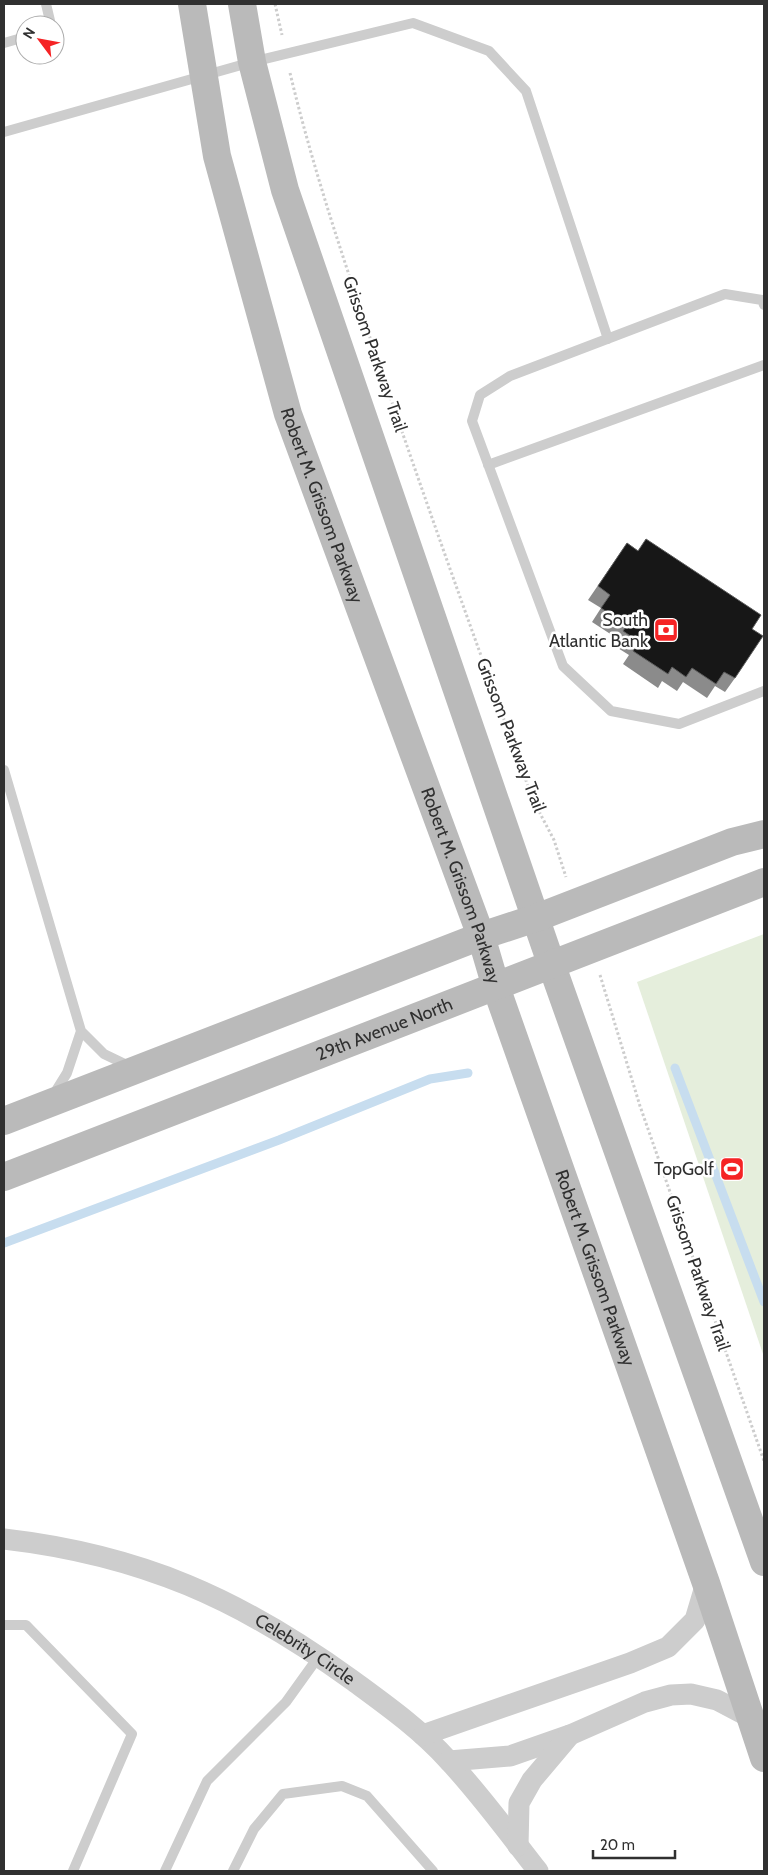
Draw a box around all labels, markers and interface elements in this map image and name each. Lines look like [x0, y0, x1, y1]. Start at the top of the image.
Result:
north arrow [15, 15, 65, 65]
text: N [19, 24, 39, 42]
street label: Grissom Parkway Trail [338, 273, 412, 435]
street label: Robert M. Grissom Parkway [276, 405, 368, 606]
place label: South Atlantic Bank [549, 609, 649, 652]
bank icon: South Atlantic Bank [653, 617, 679, 643]
street label: Grissom Parkway Trail [471, 655, 551, 816]
street label: Robert M. Grissom Parkway [416, 784, 505, 986]
street label: 29th Avenue North [313, 993, 456, 1066]
sports icon: TopGolf [719, 1156, 745, 1182]
place label: TopGolf [654, 1158, 714, 1180]
street label: Robert M. Grissom Parkway [550, 1167, 640, 1369]
street label: Grissom Parkway Trail [661, 1192, 735, 1354]
street label: Celebrity Circle [251, 1609, 359, 1690]
scale bar [593, 1828, 676, 1860]
text: 20 m [600, 1836, 635, 1854]

